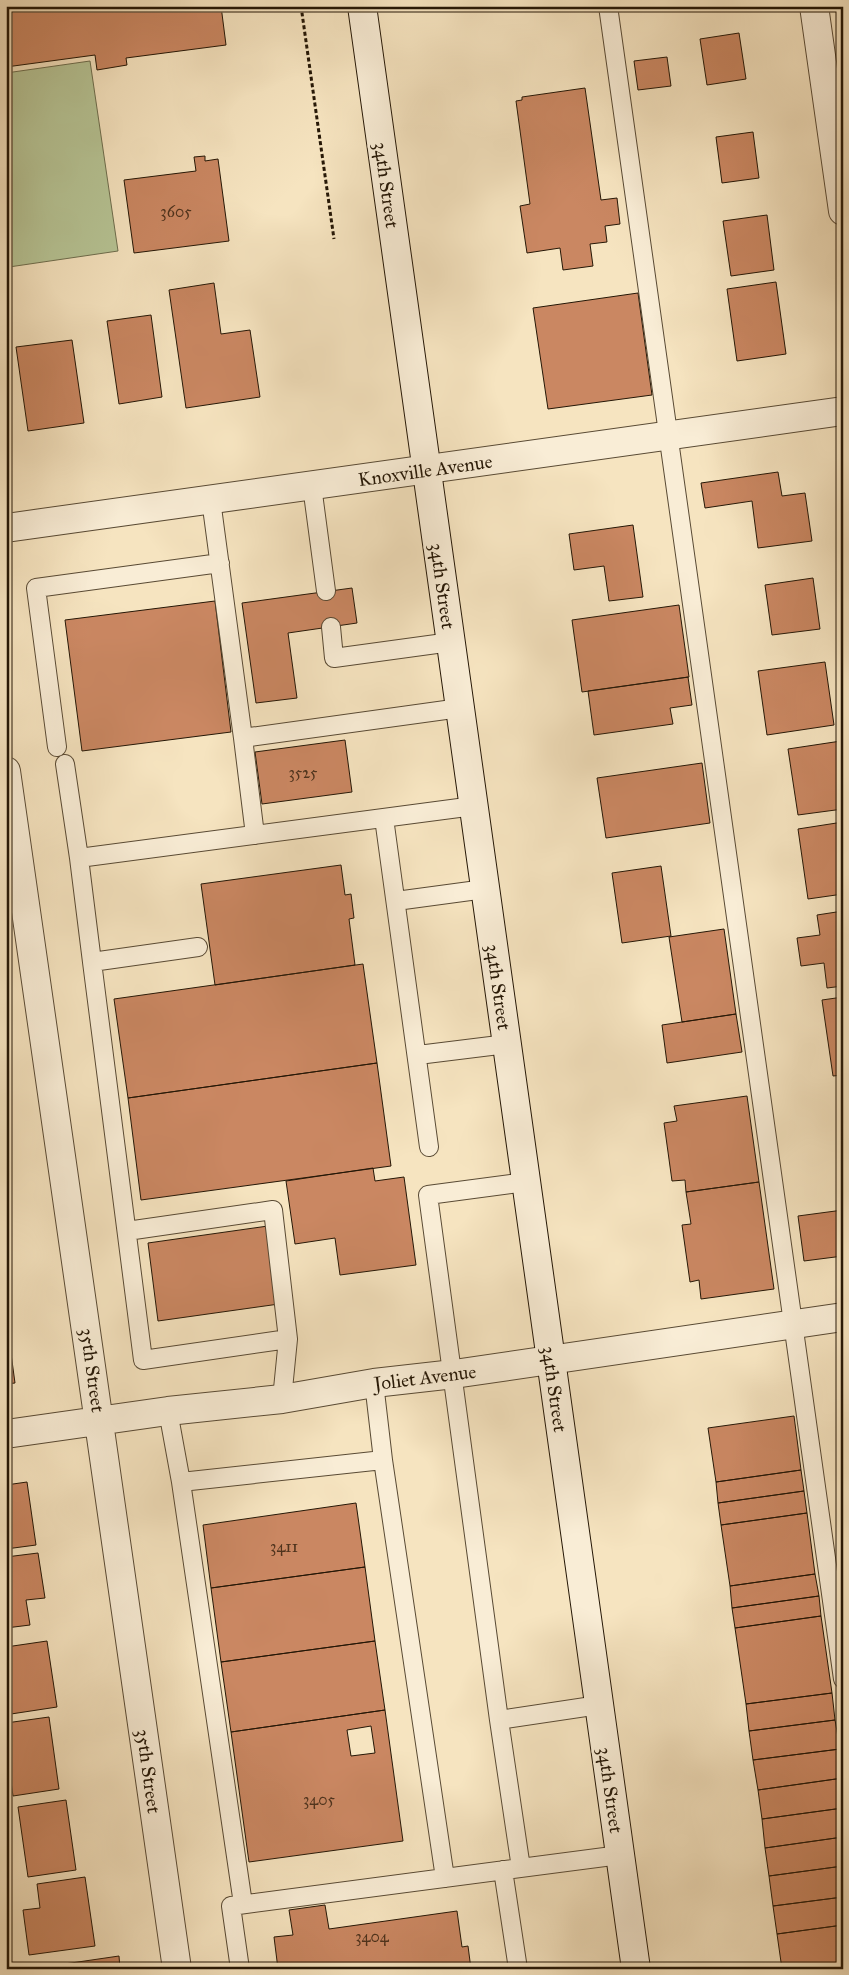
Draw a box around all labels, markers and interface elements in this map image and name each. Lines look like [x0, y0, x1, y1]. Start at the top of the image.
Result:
street label: 34th Street [369, 141, 404, 230]
house number: 3605 [160, 202, 192, 221]
street label: Knoxville Avenue [356, 450, 494, 491]
street label: 34th Street [425, 542, 460, 631]
house number: 3525 [288, 763, 318, 782]
street label: 34th Street [481, 943, 516, 1032]
street label: 35th Street [75, 1326, 110, 1414]
street label: 34th Street [537, 1345, 572, 1434]
street label: Joliet Avenue [371, 1360, 478, 1396]
house number: 3411 [270, 1537, 298, 1556]
street label: 35th Street [131, 1727, 166, 1815]
street label: 34th Street [593, 1746, 628, 1835]
house number: 3405 [303, 1790, 336, 1809]
house number: 3404 [355, 1927, 390, 1946]

